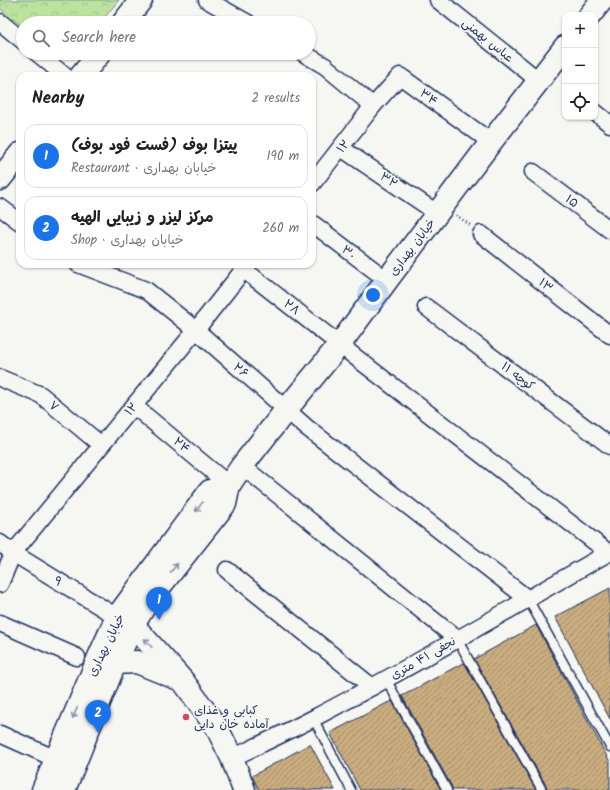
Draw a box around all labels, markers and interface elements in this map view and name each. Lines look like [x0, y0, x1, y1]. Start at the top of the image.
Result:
map controls [562, 12, 598, 120]
button: + [562, 12, 598, 48]
street label: عباس بهمنی [458, 14, 518, 67]
search box [16, 16, 316, 60]
text: Search here [62, 26, 136, 50]
icon: search [30, 27, 52, 49]
button: − [562, 48, 598, 84]
street label: ۳۴ [416, 84, 442, 111]
button: locate [562, 84, 598, 120]
text: Nearby [32, 85, 84, 112]
text: 2 results [252, 88, 300, 109]
text: پیتزا بوف (فست فود بوف) [71, 134, 237, 158]
street label: ۱۲ [332, 136, 355, 157]
text: 1 [44, 146, 48, 167]
text: 190 m [267, 146, 299, 167]
text: Restaurant · خیابان بهداری [71, 158, 217, 179]
street label: ۳۲ [376, 168, 401, 193]
street label: ۱۵ [561, 190, 582, 213]
text: مرکز لیزر و زیبایی الهیه [71, 206, 213, 230]
street label: خیابان بهداری [384, 215, 440, 280]
text: 2 [42, 218, 50, 239]
text: 260 m [262, 218, 299, 239]
text: Shop · خیابان بهداری [71, 230, 184, 251]
street label: ۳۰ [337, 241, 360, 264]
street label: ۱۳ [534, 274, 557, 297]
your location [363, 285, 383, 305]
street label: ۲۸ [279, 295, 304, 320]
street label: کوچه ۱۱ [497, 357, 539, 395]
street label: ۲۶ [229, 358, 253, 383]
street label: ۷ [44, 396, 63, 416]
street label: ۱۲ [120, 398, 143, 420]
street label: ۲۴ [169, 433, 194, 458]
one-way arrow [195, 501, 203, 512]
one-way arrow [170, 563, 178, 574]
street label: ۹ [49, 571, 66, 591]
pin: 1 [146, 587, 172, 620]
street label: خیابان بهداری [83, 611, 130, 680]
street label: نجفی ۴۱ متری [387, 632, 459, 685]
one-way arrow [144, 638, 153, 648]
pin: 2 [85, 700, 111, 733]
place label: کبابی و غذای آماده خان دایی [194, 701, 270, 734]
one-way arrow [71, 706, 78, 718]
marker: کبابی و غذای آماده خان دایی [181, 712, 191, 722]

